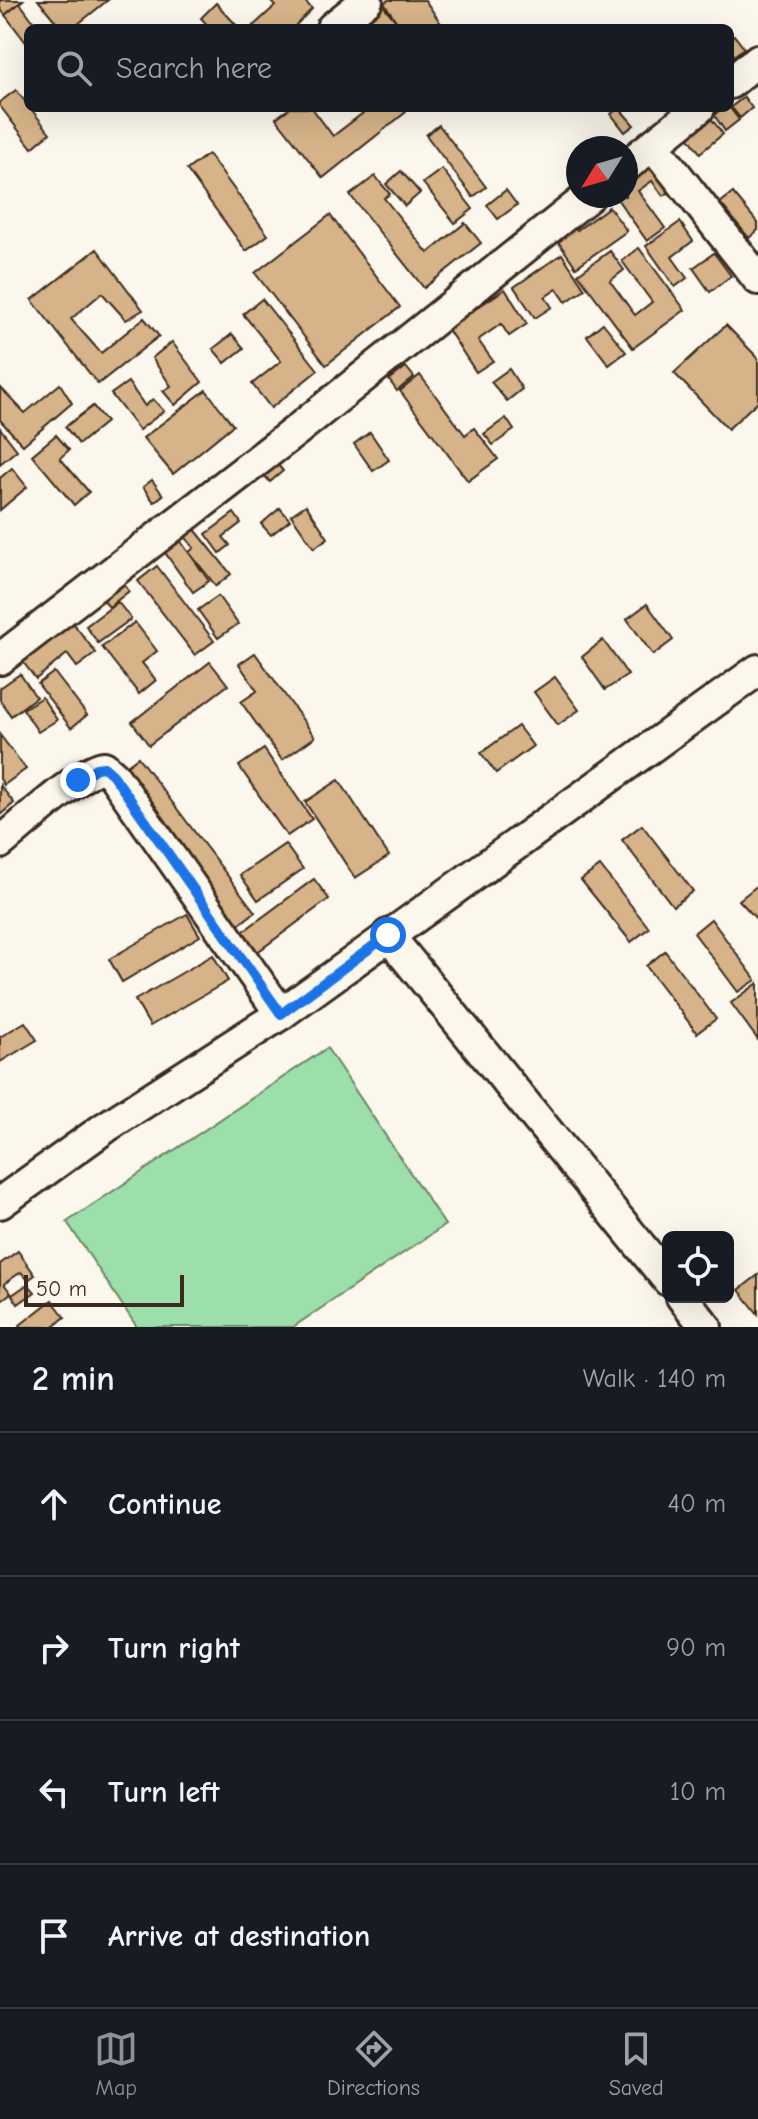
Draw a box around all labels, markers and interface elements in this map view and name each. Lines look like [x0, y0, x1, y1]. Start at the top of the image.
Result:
search box [24, 24, 734, 112]
icon: search [52, 46, 96, 90]
text: Search here [116, 51, 272, 86]
north arrow [566, 136, 638, 208]
route end [60, 762, 96, 798]
route start [370, 917, 406, 953]
map controls [662, 1231, 734, 1303]
button: locate [662, 1231, 734, 1303]
scale bar [24, 1271, 184, 1307]
text: 50 m [36, 1276, 87, 1302]
text: 2 min [32, 1359, 115, 1399]
text: Walk · 140 m [583, 1364, 726, 1394]
icon: ahead [32, 1482, 76, 1526]
text: Continue [108, 1487, 222, 1522]
text: 40 m [667, 1489, 726, 1519]
icon: right [32, 1626, 76, 1670]
text: Turn right [108, 1631, 240, 1666]
text: 90 m [666, 1633, 726, 1663]
icon: left [32, 1770, 76, 1814]
text: Turn left [108, 1775, 220, 1810]
text: 10 m [670, 1777, 726, 1807]
icon: arrive [32, 1914, 76, 1958]
text: Arrive at destination [108, 1919, 370, 1954]
tab: Map [94, 2027, 138, 2101]
tab: Directions [327, 2027, 420, 2101]
tab: Saved [609, 2027, 664, 2101]

